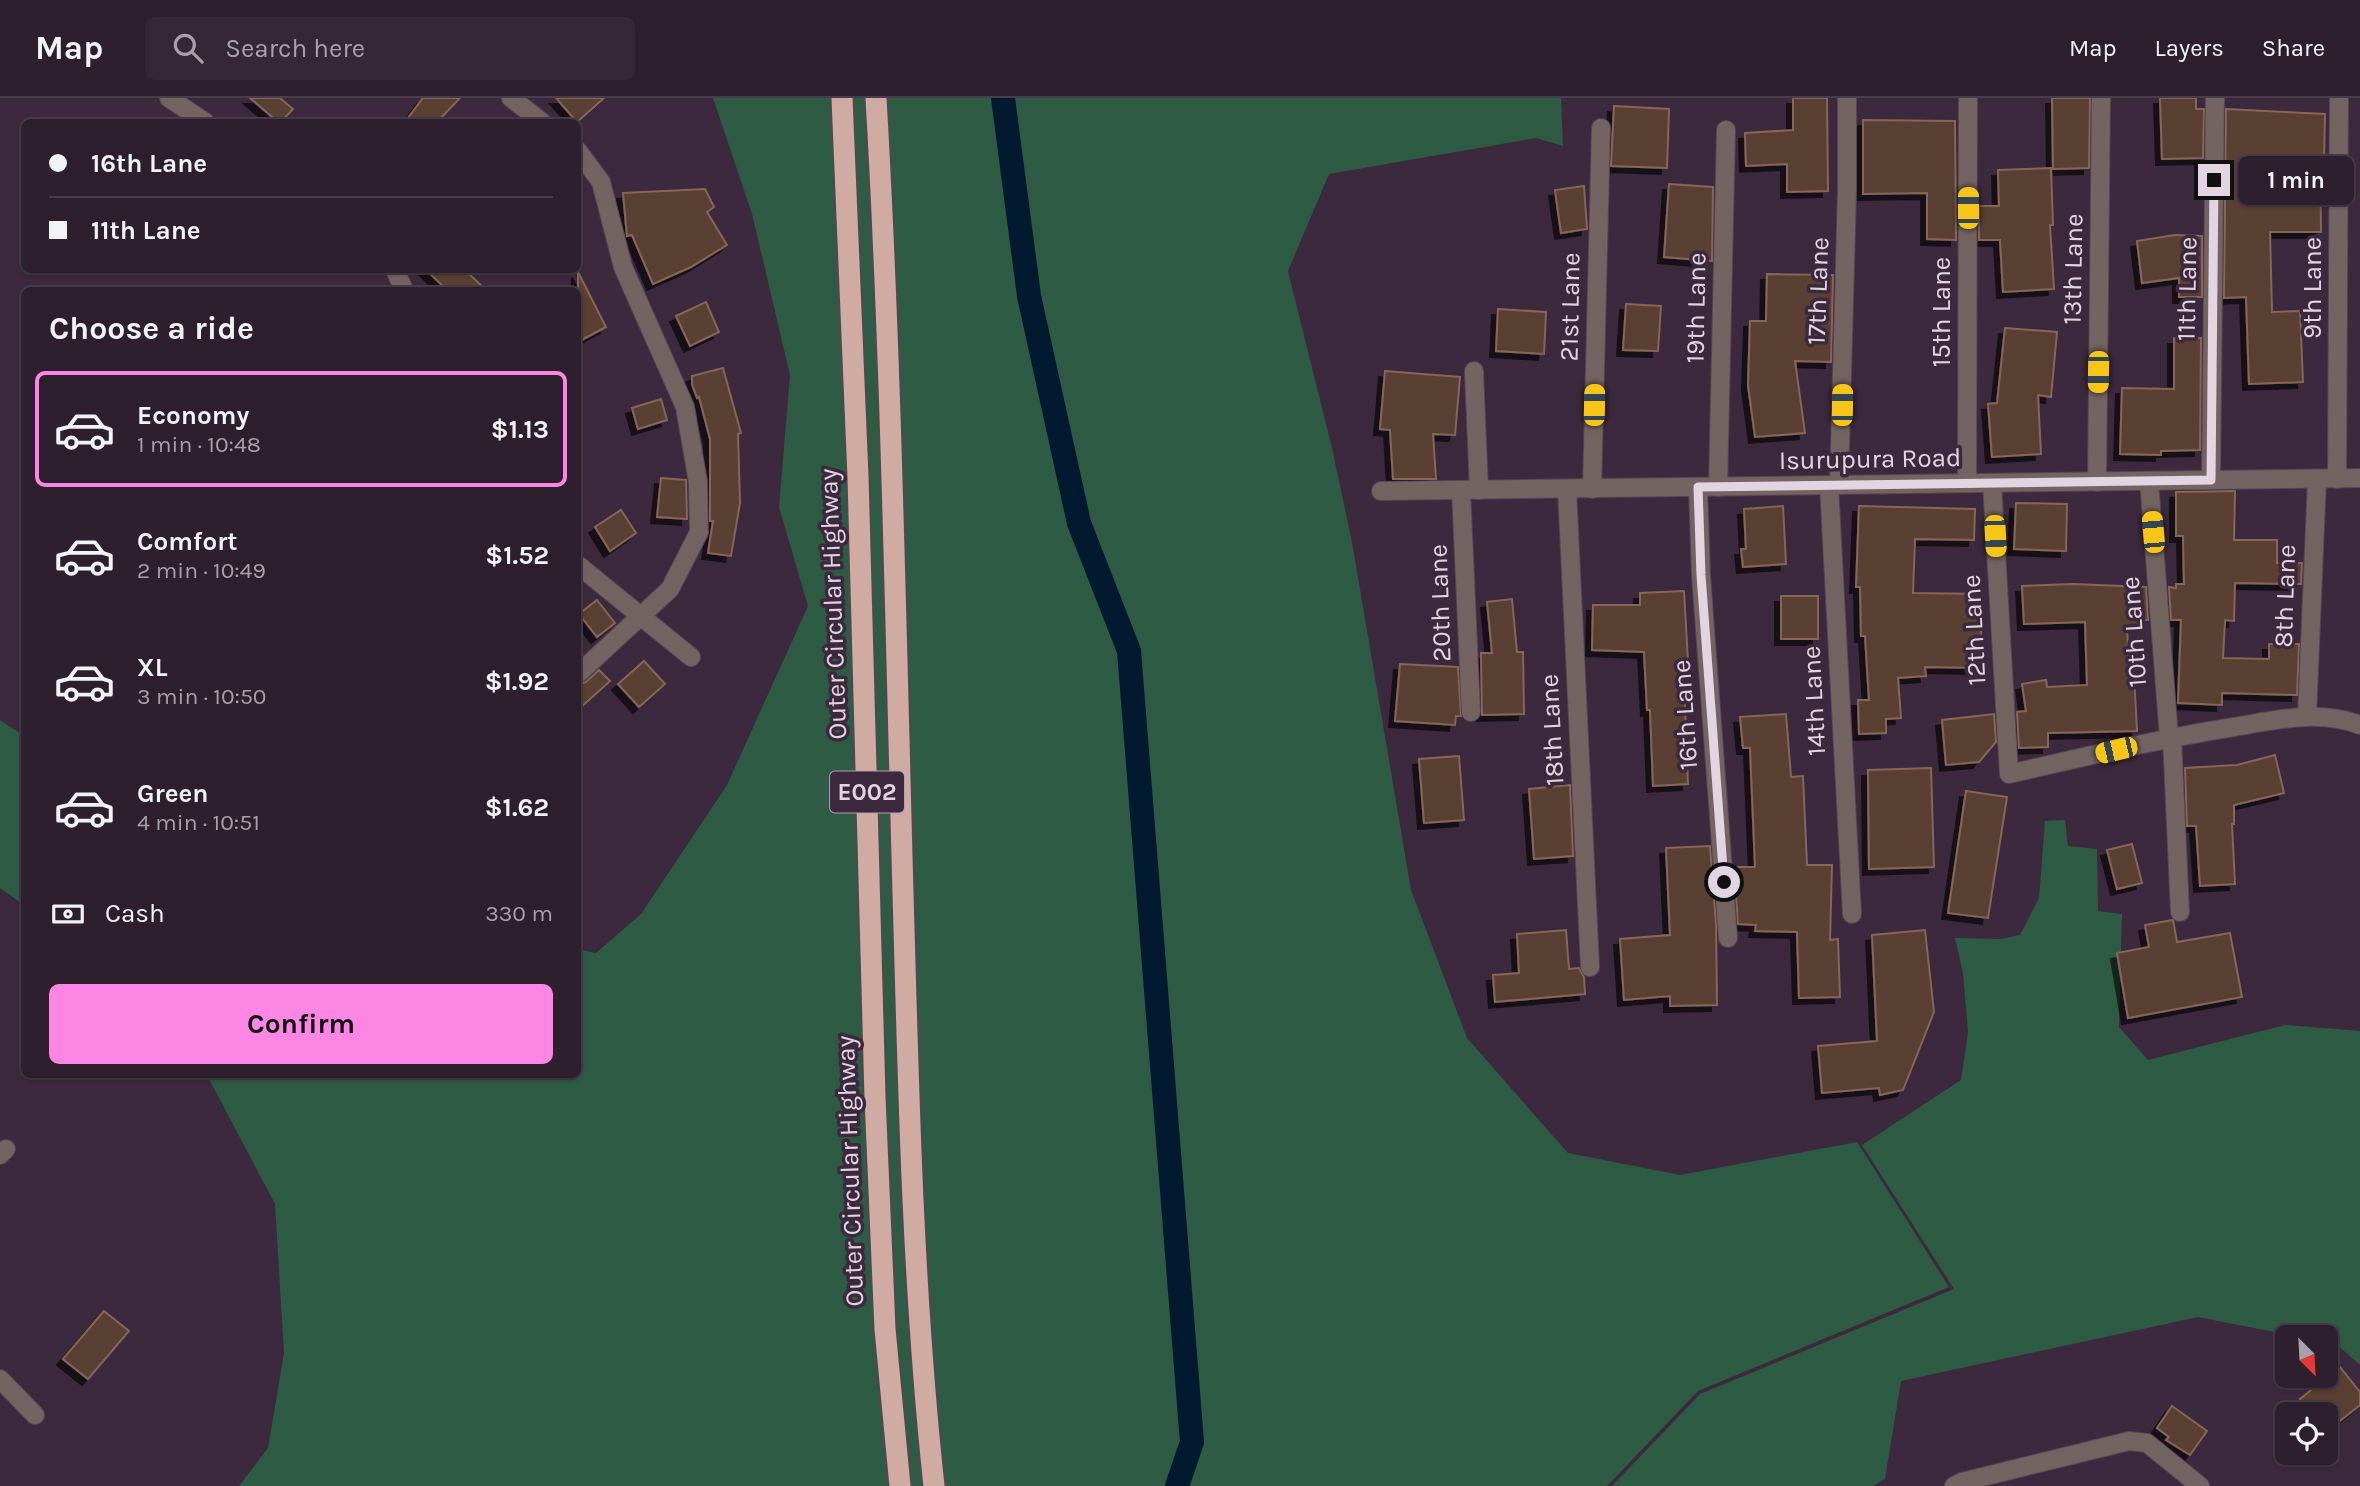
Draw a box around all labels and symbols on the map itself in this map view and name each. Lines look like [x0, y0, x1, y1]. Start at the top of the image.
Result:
callout: 1 min [2238, 155, 2354, 204]
route end [2198, 164, 2230, 196]
car [1958, 187, 1979, 229]
street label: 13th Lane [2057, 213, 2089, 325]
street label: 17th Lane [1801, 237, 1835, 345]
street label: 11th Lane [2171, 237, 2203, 341]
street label: 9th Lane [2297, 237, 2328, 339]
street label: 21st Lane [1554, 252, 1586, 362]
street label: 19th Lane [1680, 252, 1712, 364]
street label: 15th Lane [1926, 257, 1957, 367]
car [2088, 351, 2109, 393]
car [1584, 384, 1605, 426]
car [1832, 384, 1853, 426]
street label: Isurupura Road [1778, 442, 1962, 476]
street label: Outer Circular Highway [813, 468, 853, 740]
car [2141, 510, 2166, 554]
car [1984, 514, 2007, 558]
street label: 20th Lane [1422, 544, 1458, 662]
street label: 8th Lane [2268, 544, 2302, 648]
street label: 12th Lane [1956, 574, 1992, 686]
street label: 10th Lane [2115, 575, 2153, 689]
street label: 14th Lane [1796, 645, 1832, 757]
street label: 16th Lane [1666, 659, 1704, 771]
street label: 18th Lane [1534, 673, 1570, 787]
car [2094, 735, 2139, 765]
road number: E002 [830, 772, 904, 812]
route start [1708, 866, 1740, 898]
street label: Outer Circular Highway [830, 1035, 870, 1307]
north arrow [2275, 1325, 2338, 1388]

